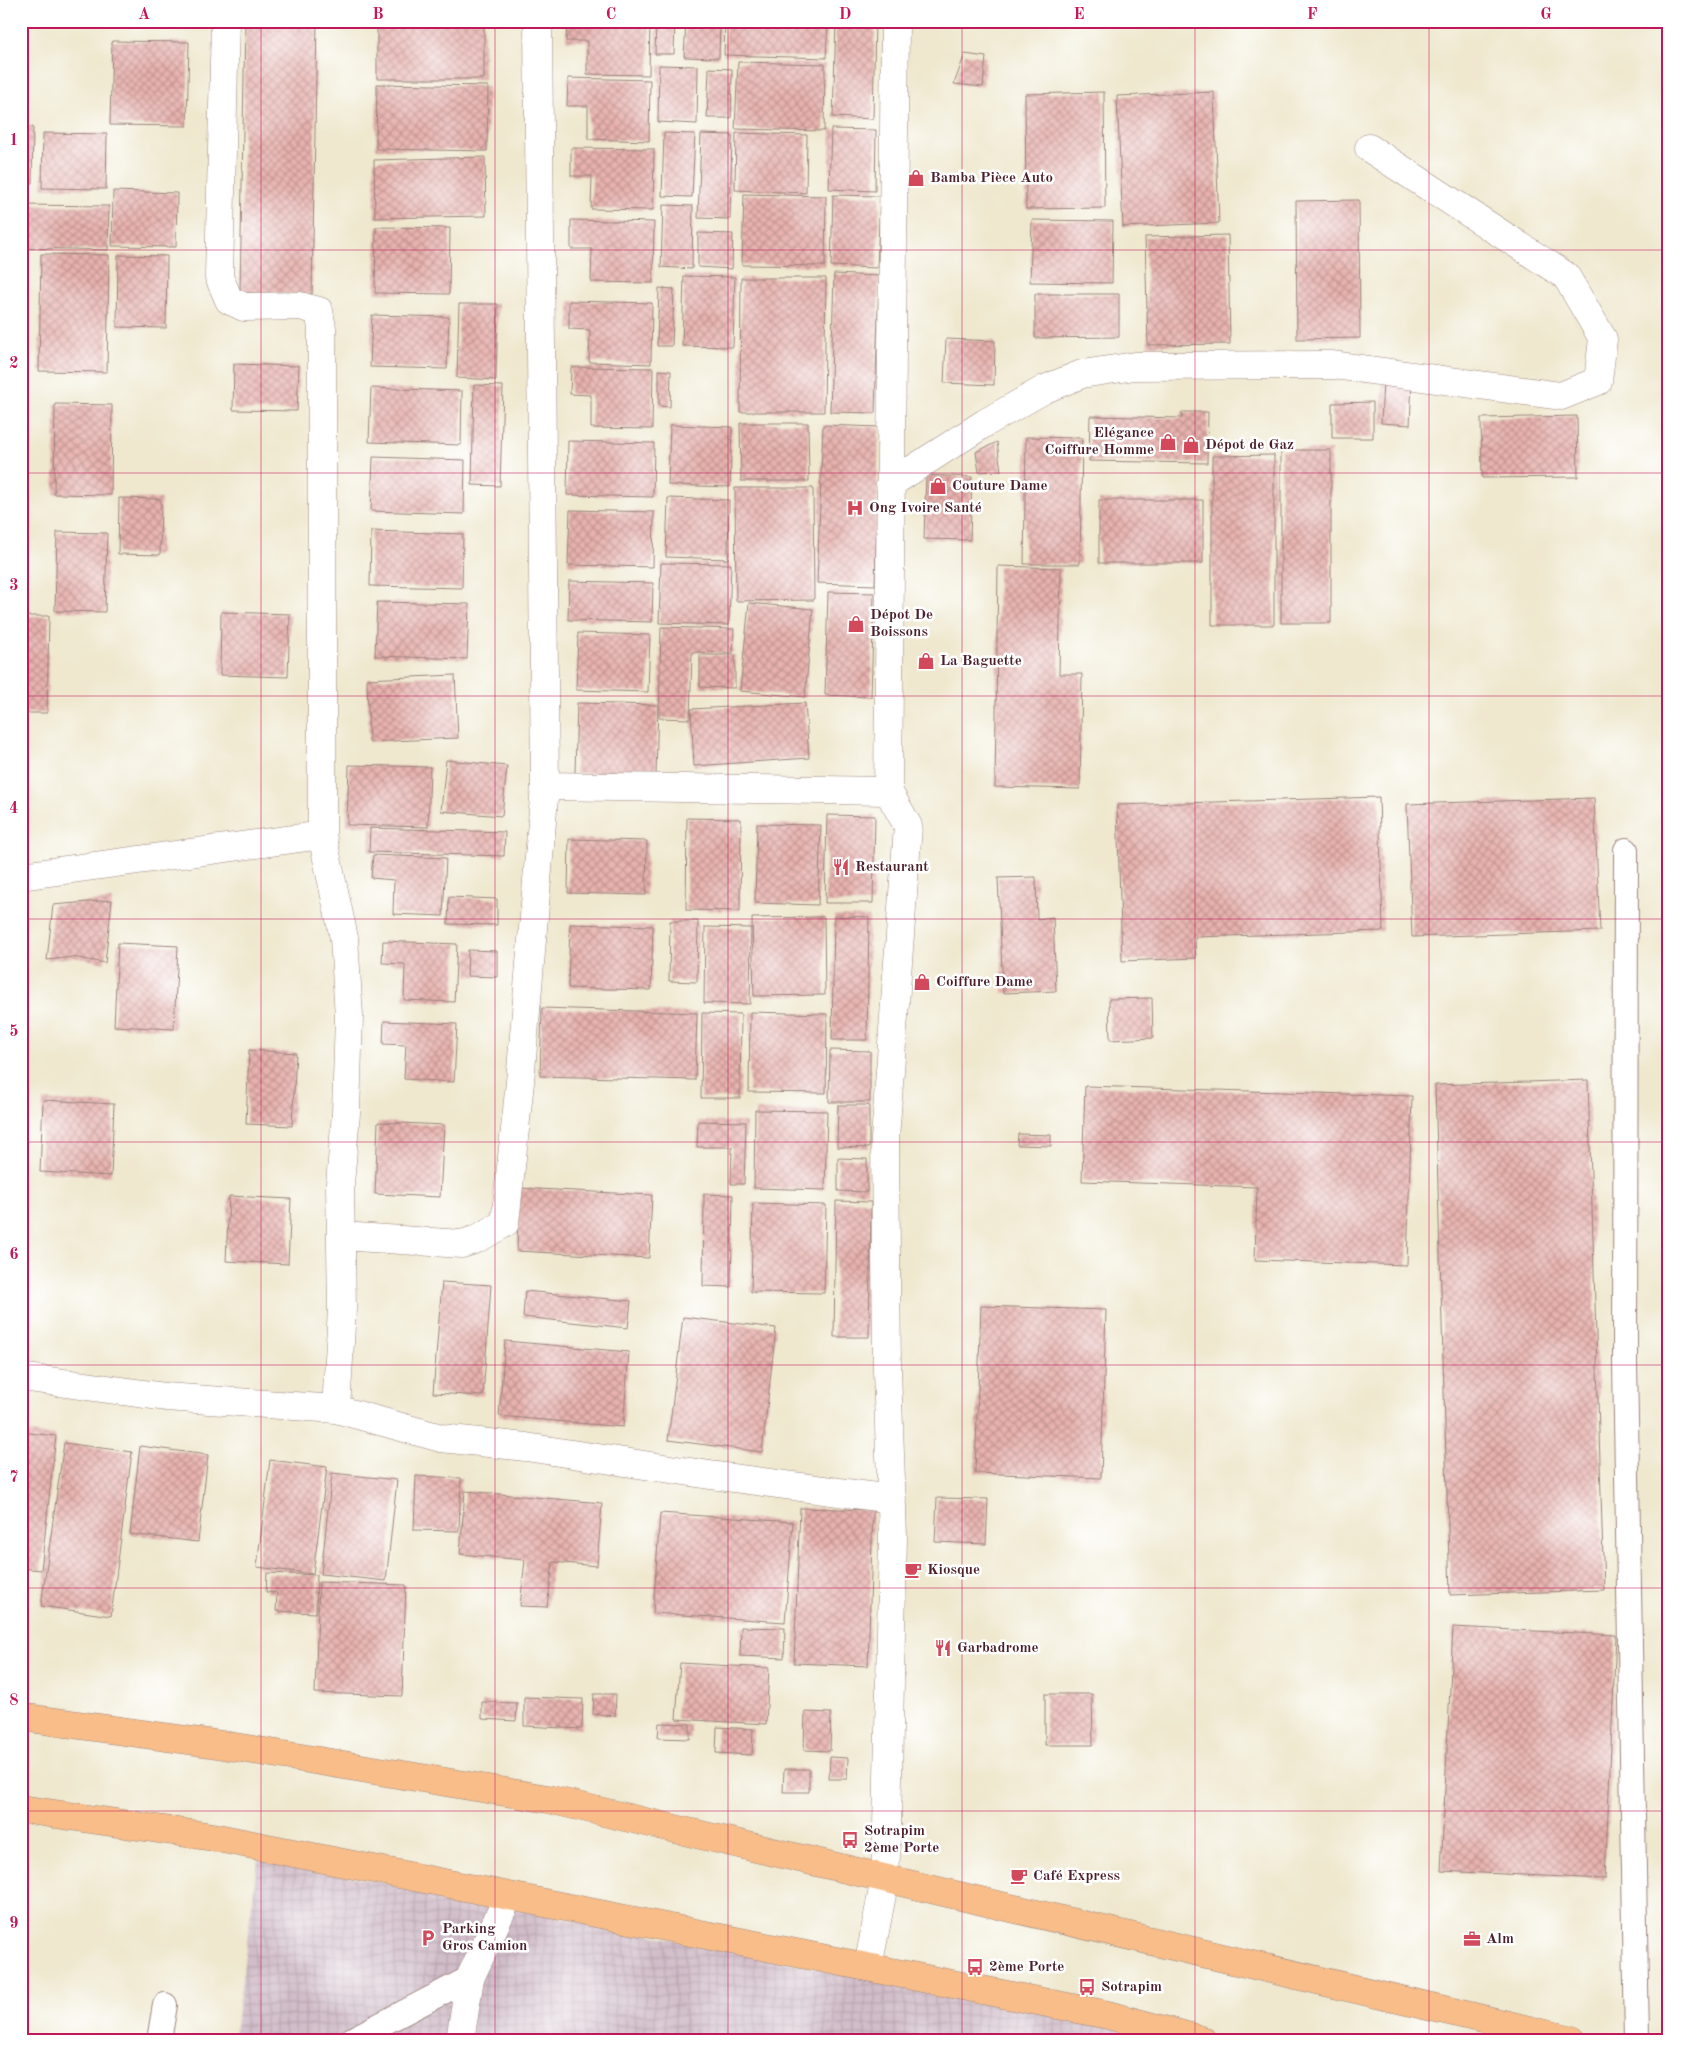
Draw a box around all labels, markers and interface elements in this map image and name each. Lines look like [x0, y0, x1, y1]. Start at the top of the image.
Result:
text: A [138, 7, 150, 23]
text: B [372, 7, 384, 23]
text: C [606, 7, 616, 23]
text: D [839, 7, 851, 23]
text: E [1073, 7, 1085, 23]
text: F [1307, 7, 1318, 23]
text: G [1540, 7, 1552, 23]
text: 1 [9, 133, 19, 149]
shop icon: Bamba Pièce Auto [906, 168, 926, 188]
place label: Bamba Pièce Auto [930, 171, 1053, 186]
text: 2 [9, 356, 19, 372]
place label: Elégance Coiffure Homme [1045, 426, 1154, 458]
shop icon: Elégance Coiffure Homme [1158, 432, 1178, 452]
shop icon: Dépot de Gaz [1181, 435, 1201, 455]
place label: Dépot de Gaz [1205, 438, 1294, 453]
shop icon: Couture Dame [928, 476, 948, 496]
place label: Couture Dame [952, 479, 1048, 494]
hospital icon: Ong Ivoire Santé [845, 498, 865, 518]
place label: Ong Ivoire Santé [869, 501, 982, 516]
text: 3 [9, 578, 19, 594]
place label: Dépot De Boissons [870, 608, 933, 640]
shop icon: Dépot De Boissons [846, 614, 866, 634]
shop icon: La Baguette [916, 651, 936, 671]
place label: La Baguette [940, 654, 1022, 669]
text: 4 [9, 801, 19, 817]
restaurant icon: Restaurant [831, 857, 851, 877]
place label: Restaurant [855, 860, 929, 875]
shop icon: Coiffure Dame [912, 972, 932, 992]
place label: Coiffure Dame [936, 975, 1033, 990]
text: 5 [9, 1024, 19, 1040]
text: 6 [9, 1247, 19, 1263]
text: 7 [9, 1470, 19, 1486]
cafe icon: Kiosque [903, 1560, 923, 1580]
place label: Kiosque [927, 1563, 980, 1578]
restaurant icon: Garbadrome [933, 1638, 953, 1658]
place label: Garbadrome [957, 1641, 1039, 1656]
text: 8 [9, 1693, 19, 1709]
place label: Sotrapim 2ème Porte [864, 1824, 939, 1856]
bus stop icon: Sotrapim 2ème Porte [840, 1830, 860, 1850]
cafe icon: Café Express [1009, 1866, 1029, 1886]
place label: Café Express [1033, 1869, 1120, 1884]
text: 9 [9, 1916, 19, 1932]
place label: Parking Gros Camion [442, 1922, 527, 1954]
parking icon: Parking Gros Camion [418, 1928, 438, 1948]
office icon: Alm [1462, 1929, 1482, 1949]
place label: Alm [1486, 1932, 1514, 1947]
bus stop icon: 2ème Porte [965, 1957, 985, 1977]
place label: 2ème Porte [989, 1960, 1064, 1975]
bus stop icon: Sotrapim [1077, 1977, 1097, 1997]
place label: Sotrapim [1101, 1980, 1162, 1995]

